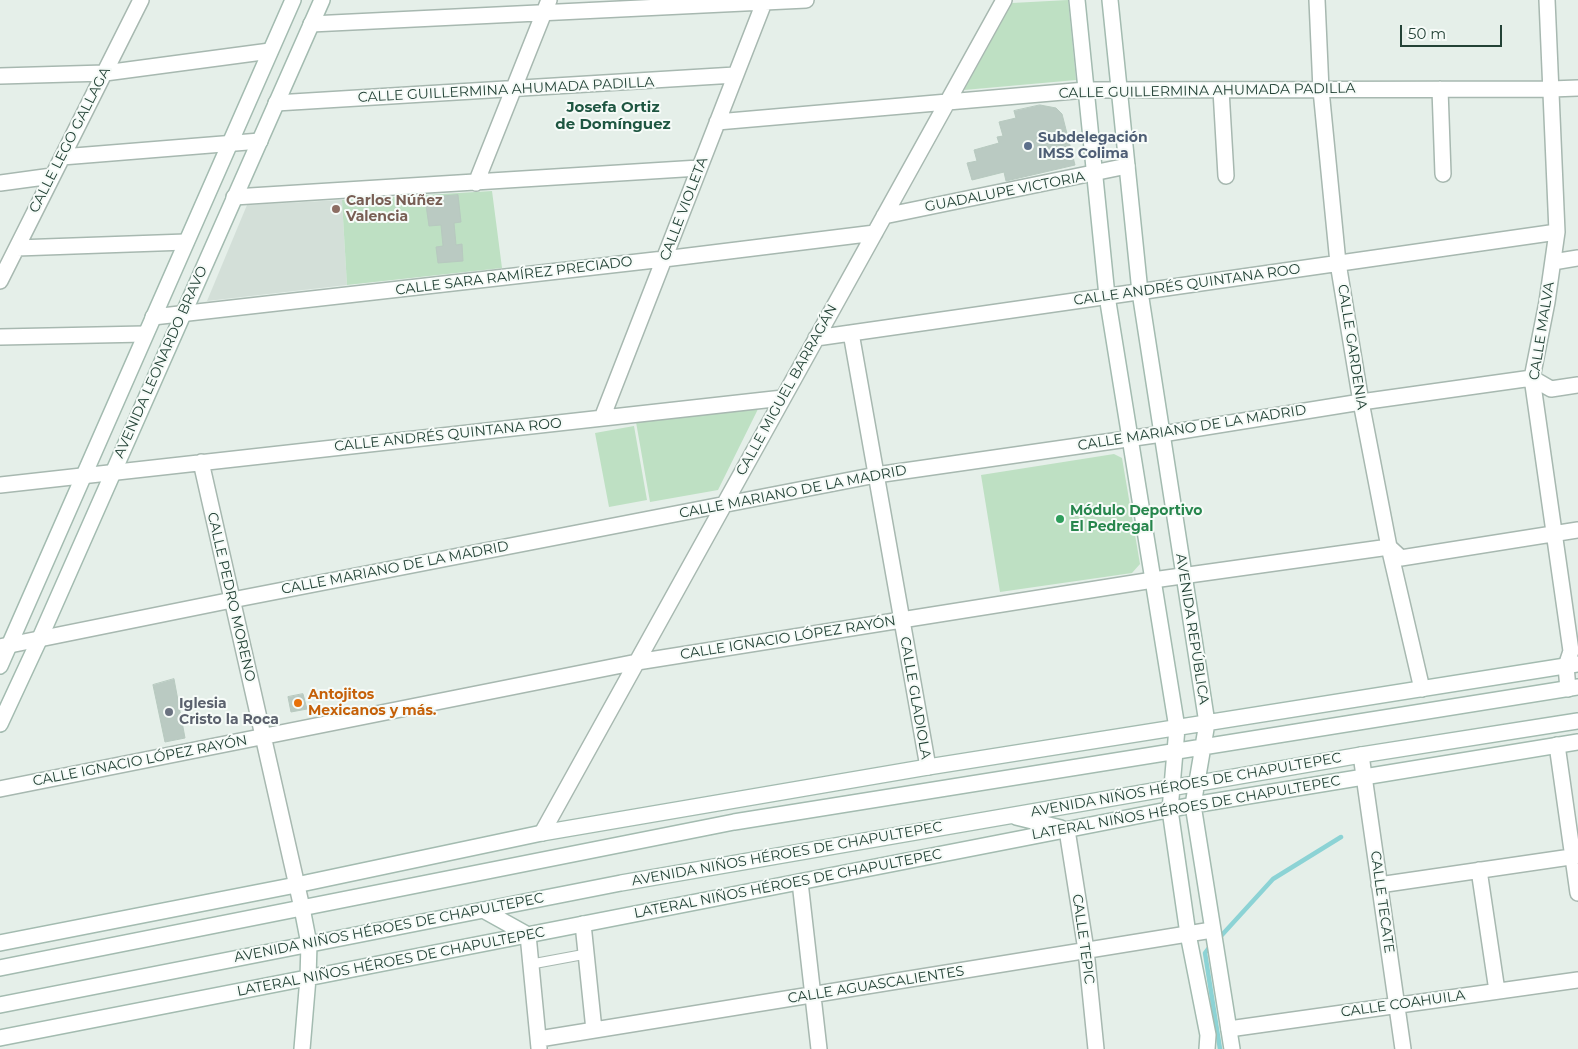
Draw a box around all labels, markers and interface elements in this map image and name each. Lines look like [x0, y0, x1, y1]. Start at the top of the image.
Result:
scale bar [1403, 15, 1506, 47]
text: 50 m [1408, 24, 1446, 43]
street label: CALLE LEGO GALLAGA [26, 64, 114, 216]
street label: CALLE GUILLERMINA AHUMADA PADILLA [357, 74, 655, 106]
street label: CALLE GUILLERMINA AHUMADA PADILLA [1058, 80, 1356, 102]
district label: Josefa Ortiz de Domínguez [555, 99, 671, 134]
place label: Subdelegación IMSS Colima [1038, 130, 1148, 162]
marker: Subdelegación IMSS Colima [1022, 140, 1034, 152]
street label: CALLE VIOLETA [656, 155, 712, 263]
street label: GUADALUPE VICTORIA [923, 168, 1087, 216]
place label: Carlos Núñez Valencia [346, 193, 443, 226]
marker: Carlos Núñez Valencia [330, 203, 342, 215]
street label: CALLE SARA RAMÍREZ PRECIADO [395, 253, 633, 299]
street label: CALLE ANDRÉS QUINTANA ROO [1073, 261, 1301, 309]
street label: AVENIDA LEONARDO BRAVO [111, 263, 211, 461]
street label: CALLE MALVA [1526, 281, 1558, 381]
street label: CALLE GARDENIA [1334, 283, 1370, 411]
street label: CALLE MIGUEL BARRAGÁN [733, 302, 841, 478]
street label: CALLE MARIANO DE LA MADRID [1076, 402, 1308, 454]
street label: CALLE ANDRÉS QUINTANA ROO [333, 415, 563, 455]
street label: CALLE MARIANO DE LA MADRID [678, 462, 908, 522]
place label: Módulo Deportivo El Pedregal [1070, 503, 1202, 536]
street label: CALLE PEDRO MORENO [203, 511, 259, 683]
marker: Módulo Deportivo El Pedregal [1054, 513, 1066, 525]
street label: CALLE MARIANO DE LA MADRID [280, 538, 510, 598]
street label: AVENIDA REPÚBLICA [1172, 552, 1212, 706]
street label: CALLE IGNACIO LÓPEZ RAYÓN [679, 613, 897, 663]
street label: CALLE GLADIOLA [896, 635, 934, 761]
place label: Antojitos Mexicanos y más. [308, 687, 437, 720]
place label: Iglesia Cristo la Roca [179, 696, 279, 729]
marker: Antojitos Mexicanos y más. [292, 697, 304, 709]
marker: Iglesia Cristo la Roca [163, 706, 175, 718]
street label: CALLE IGNACIO LÓPEZ RAYÓN [31, 732, 249, 790]
street label: AVENIDA NIÑOS HÉROES DE CHAPULTEPEC [1029, 749, 1343, 821]
street label: LATERAL NIÑOS HÉROES DE CHAPULTEPEC [1030, 773, 1342, 843]
street label: AVENIDA NIÑOS HÉROES DE CHAPULTEPEC [630, 818, 944, 890]
street label: LATERAL NIÑOS HÉROES DE CHAPULTEPEC [633, 846, 943, 922]
street label: CALLE TECATE [1366, 850, 1398, 954]
street label: AVENIDA NIÑOS HÉROES DE CHAPULTEPEC [233, 890, 545, 966]
street label: CALLE TEPIC [1068, 893, 1098, 985]
street label: LATERAL NIÑOS HÉROES DE CHAPULTEPEC [236, 924, 546, 1000]
street label: CALLE AGUASCALIENTES [787, 963, 965, 1007]
street label: CALLE COAHUILA [1340, 987, 1466, 1021]

